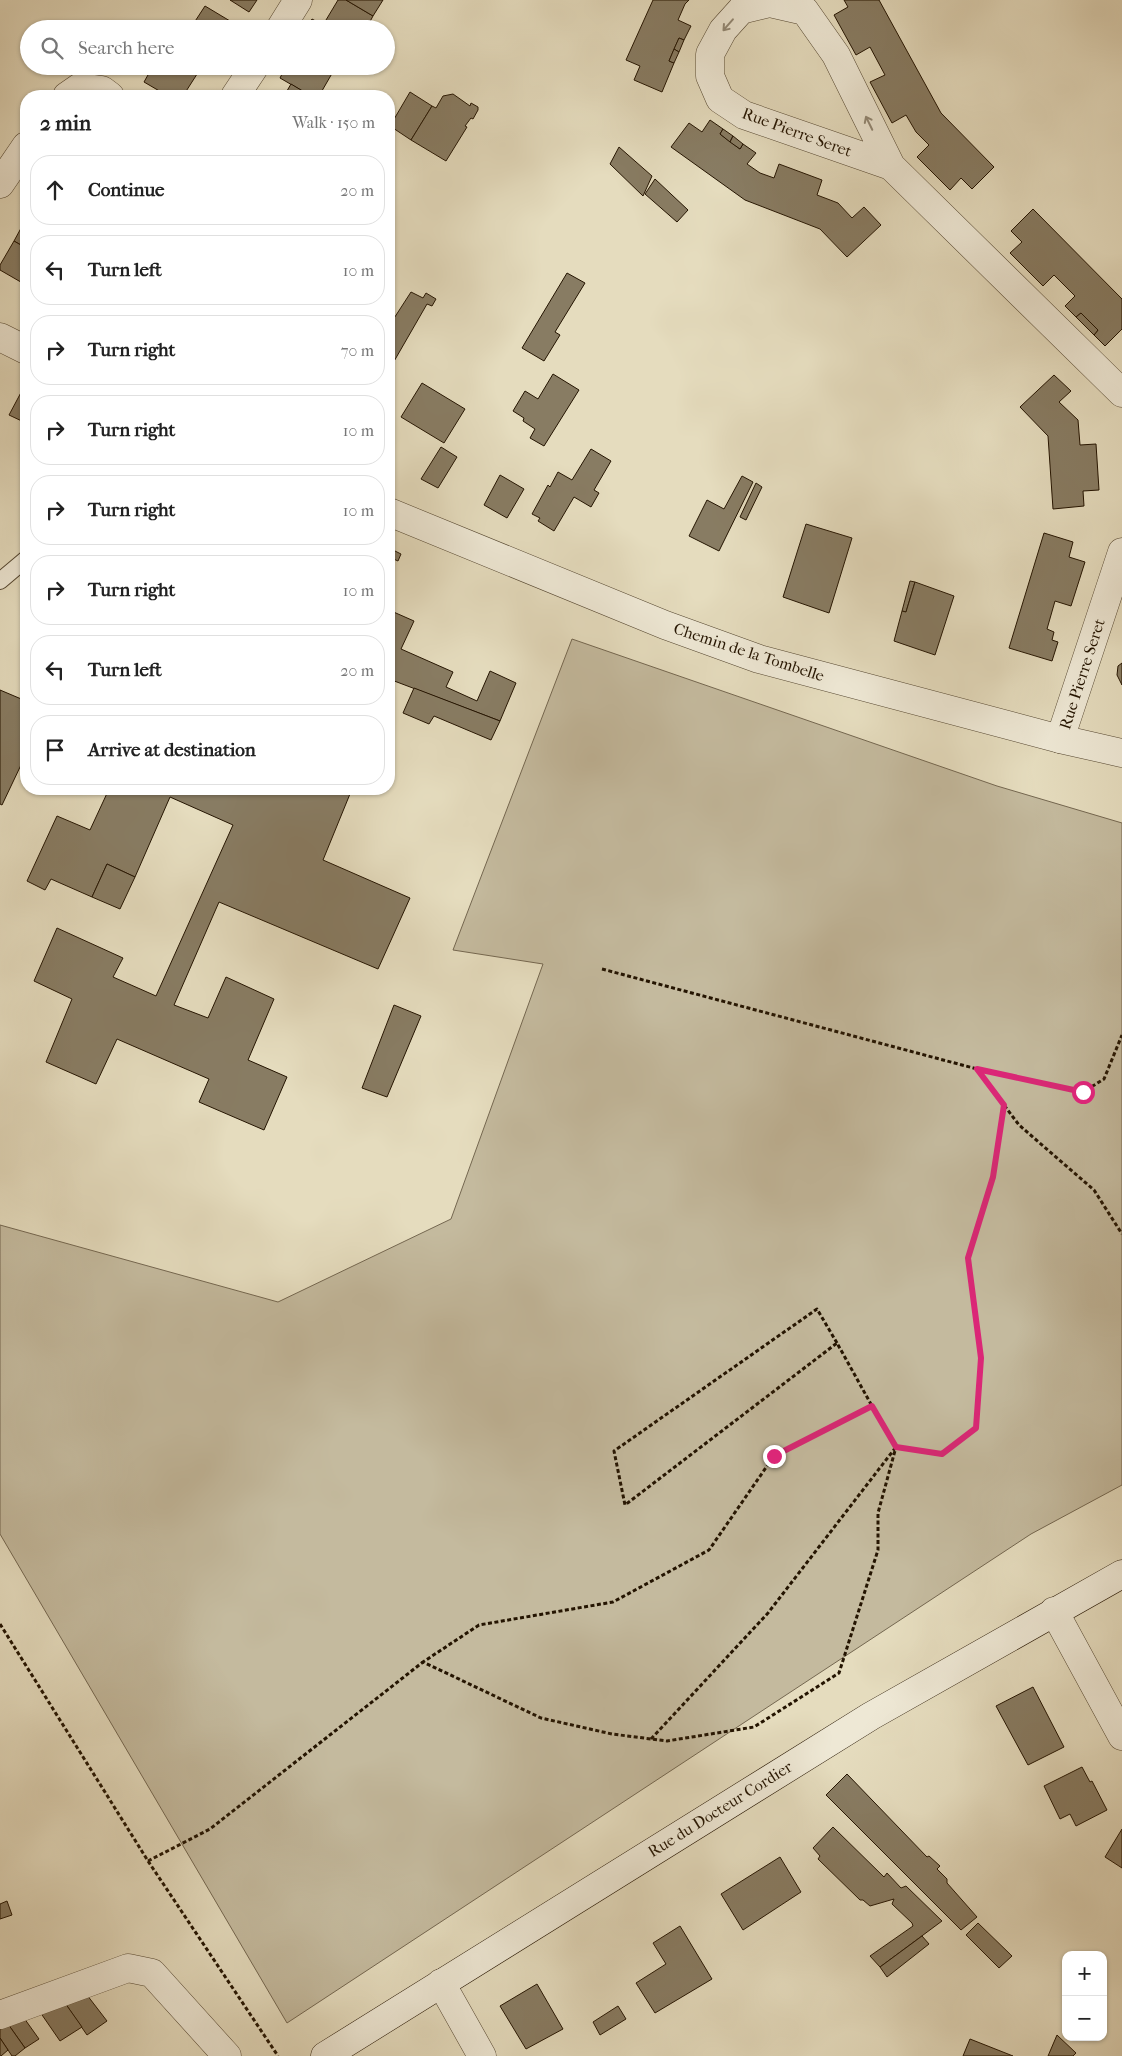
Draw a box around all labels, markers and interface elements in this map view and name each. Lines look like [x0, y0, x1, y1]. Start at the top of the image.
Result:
one-way arrow [722, 19, 733, 32]
search box [20, 20, 395, 75]
icon: search [38, 34, 66, 62]
text: Search here [78, 37, 174, 59]
street label: Rue Pierre Seret [740, 103, 855, 161]
text: 2 min [40, 111, 91, 135]
text: Walk · 150 m [292, 113, 375, 132]
one-way arrow [864, 115, 874, 130]
icon: ahead [41, 176, 69, 204]
text: Continue [88, 179, 164, 201]
text: 20 m [340, 181, 374, 200]
icon: left [41, 256, 69, 284]
text: Turn left [88, 259, 162, 281]
text: 10 m [343, 261, 374, 280]
icon: right [41, 336, 69, 364]
text: Turn right [88, 339, 175, 361]
text: 70 m [341, 341, 374, 360]
icon: right [41, 416, 69, 444]
text: Turn right [88, 419, 175, 441]
text: 10 m [343, 421, 374, 440]
icon: right [41, 496, 69, 524]
text: Turn right [88, 499, 175, 521]
text: 10 m [343, 501, 374, 520]
icon: right [41, 576, 69, 604]
text: Turn right [88, 579, 175, 601]
text: 10 m [343, 581, 374, 600]
street label: Rue Pierre Seret [1055, 616, 1109, 732]
street label: Chemin de la Tombelle [671, 619, 827, 685]
icon: left [41, 656, 69, 684]
text: Turn left [88, 659, 162, 681]
text: 20 m [340, 661, 374, 680]
icon: arrive [41, 736, 69, 764]
text: Arrive at destination [88, 739, 256, 761]
route start [1072, 1081, 1095, 1104]
route end [763, 1445, 786, 1468]
street label: Rue du Docteur Cordier [644, 1757, 796, 1861]
map controls [1062, 1951, 1107, 2041]
button: + [1062, 1951, 1107, 1996]
button: − [1062, 1996, 1107, 2041]

